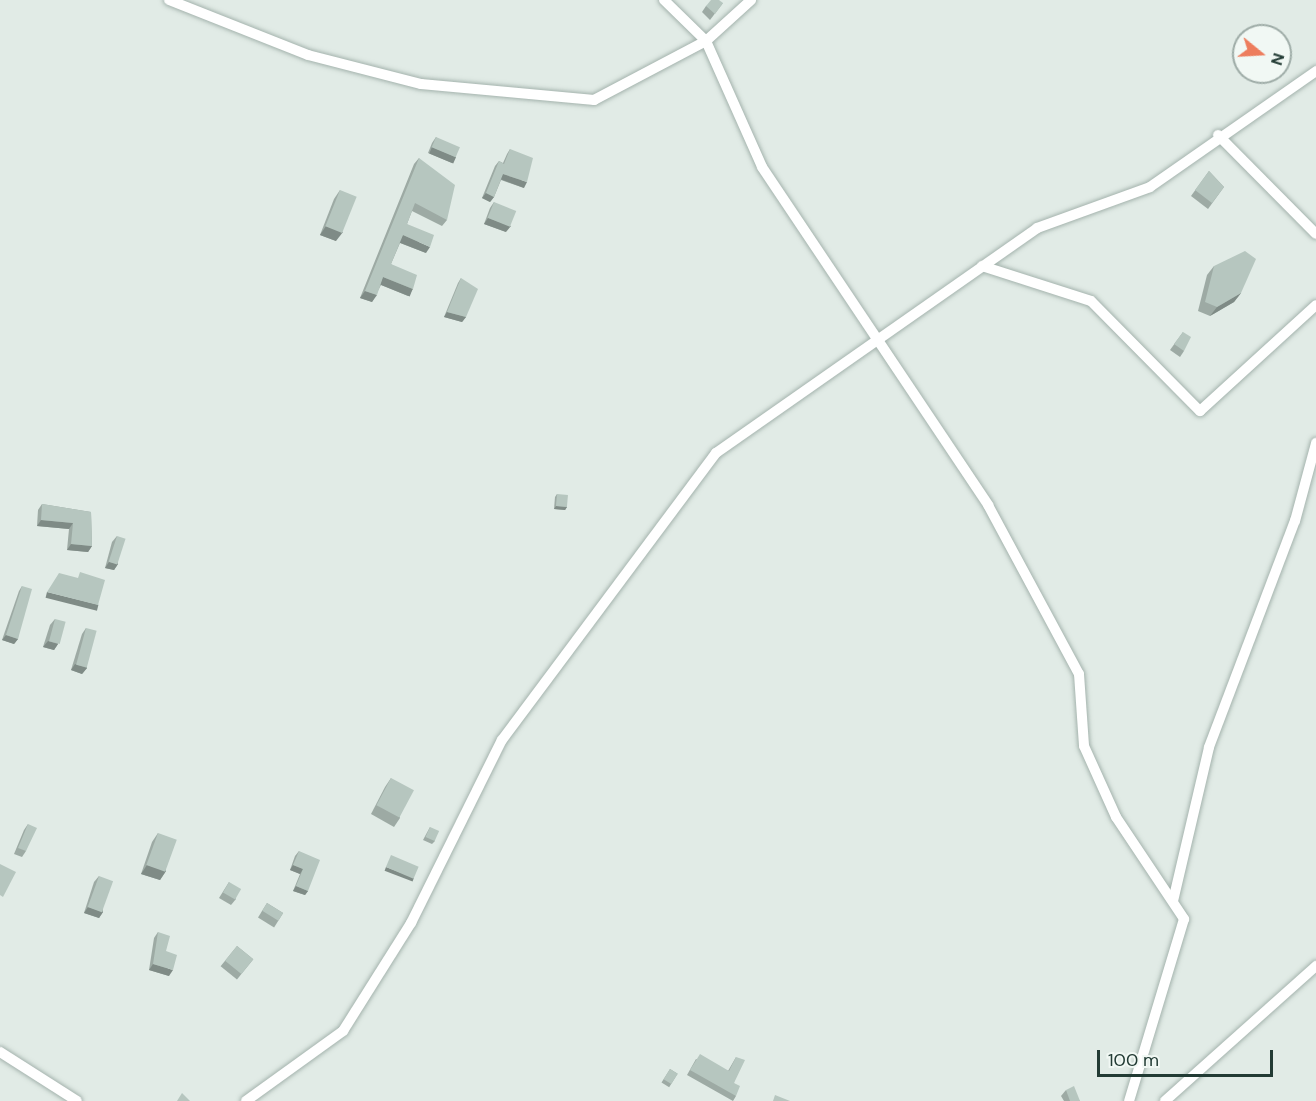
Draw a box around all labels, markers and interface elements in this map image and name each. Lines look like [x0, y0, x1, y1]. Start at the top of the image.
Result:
north arrow [1232, 24, 1292, 84]
text: N [1266, 50, 1289, 68]
scale bar [1100, 1038, 1276, 1076]
text: 100 m [1108, 1048, 1159, 1072]

